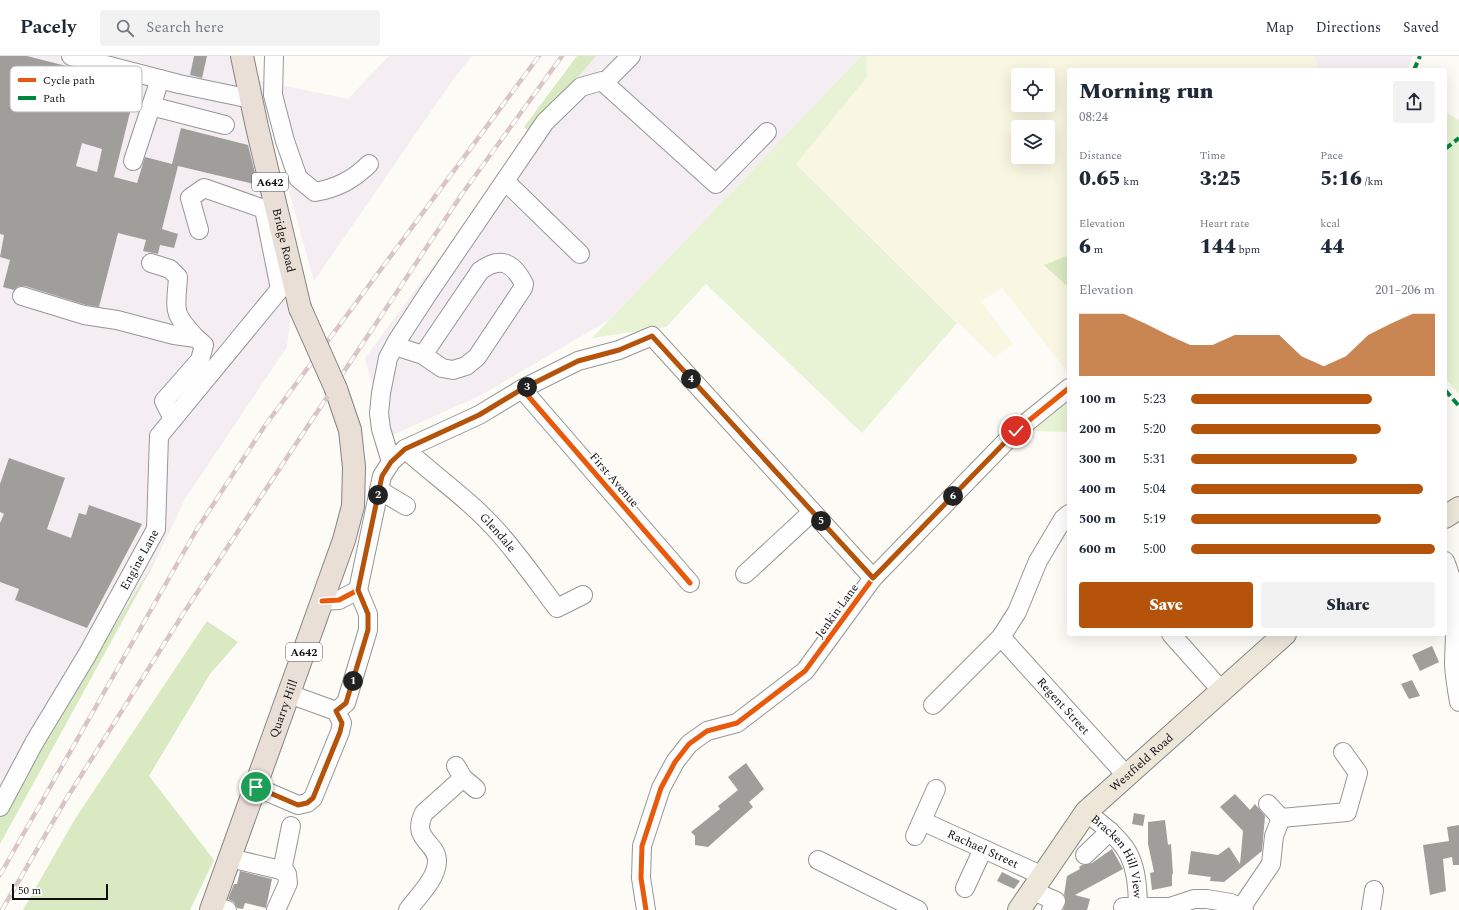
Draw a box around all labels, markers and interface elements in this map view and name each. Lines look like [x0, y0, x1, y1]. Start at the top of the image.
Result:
search box [100, 10, 380, 46]
text: Pacely [20, 13, 76, 42]
text: Search here [146, 16, 224, 39]
icon: search [114, 17, 136, 39]
text: Map [1266, 17, 1294, 38]
text: Directions [1316, 17, 1381, 38]
text: Saved [1403, 17, 1439, 38]
legend [10, 66, 142, 112]
map controls [1011, 68, 1055, 164]
button: locate [1011, 68, 1055, 112]
text: Cycle path [43, 72, 95, 89]
text: Morning run [1079, 75, 1214, 108]
button: share [1393, 81, 1435, 123]
text: Path [43, 90, 65, 107]
text: 08:24 [1079, 107, 1108, 127]
button: layers [1011, 120, 1055, 164]
text: Distance [1079, 147, 1122, 164]
text: Time [1200, 147, 1225, 164]
text: Pace [1320, 147, 1343, 164]
text: 0.65 [1079, 164, 1121, 194]
text: 3:25 [1200, 164, 1241, 194]
text: 5:16 [1320, 164, 1362, 194]
road number: A642 [252, 173, 288, 191]
text: km [1121, 173, 1139, 190]
text: /km [1362, 173, 1383, 190]
street label: Bridge Road [267, 206, 301, 275]
text: Elevation [1079, 215, 1125, 232]
text: Heart rate [1200, 215, 1249, 232]
text: kcal [1320, 215, 1340, 232]
text: 6 [1079, 232, 1091, 262]
text: 144 [1200, 232, 1236, 262]
text: 44 [1320, 232, 1344, 262]
text: m [1091, 241, 1103, 258]
text: bpm [1236, 241, 1260, 258]
text: Elevation [1079, 280, 1133, 300]
text: 201–206 m [1375, 280, 1435, 300]
pin: 4 [681, 369, 701, 389]
text: 4 [688, 370, 694, 387]
pin: 3 [517, 377, 537, 397]
text: 3 [524, 378, 530, 395]
text: 100 m [1079, 389, 1116, 409]
text: 5:23 [1143, 389, 1166, 409]
pin [999, 414, 1033, 448]
text: 200 m [1079, 419, 1116, 439]
text: 5:20 [1143, 419, 1166, 439]
icon: check [1005, 420, 1027, 442]
street label: First Avenue [585, 448, 643, 512]
text: 300 m [1079, 449, 1116, 469]
text: 5:31 [1143, 449, 1166, 469]
text: 400 m [1079, 479, 1116, 499]
text: 5:04 [1143, 479, 1166, 499]
pin: 2 [368, 485, 388, 505]
text: 2 [375, 486, 381, 503]
pin: 6 [943, 486, 963, 506]
text: 6 [950, 487, 956, 504]
street label: Glendale [475, 508, 521, 556]
text: 500 m [1079, 509, 1116, 529]
text: 5:19 [1143, 509, 1166, 529]
pin: 5 [811, 511, 831, 531]
text: 5 [818, 512, 824, 529]
street label: Engine Lane [115, 525, 164, 594]
text: 600 m [1079, 539, 1116, 559]
text: 5:00 [1143, 539, 1166, 559]
street label: Jenkin Lane [811, 580, 864, 642]
button: Save [1079, 582, 1253, 628]
button: Share [1261, 582, 1435, 628]
road number: A642 [286, 643, 322, 661]
pin: 1 [343, 671, 363, 691]
text: 1 [350, 672, 356, 689]
street label: Regent Street [1032, 673, 1095, 739]
street label: Quarry Hill [264, 677, 303, 741]
street label: Westfield Road [1105, 728, 1178, 796]
pin [239, 770, 273, 804]
icon: arrive [245, 776, 267, 798]
street label: Bracken Hill View [1087, 810, 1147, 900]
street label: Rachael Street [944, 824, 1022, 873]
scale bar [12, 882, 108, 901]
text: 50 m [18, 882, 41, 899]

